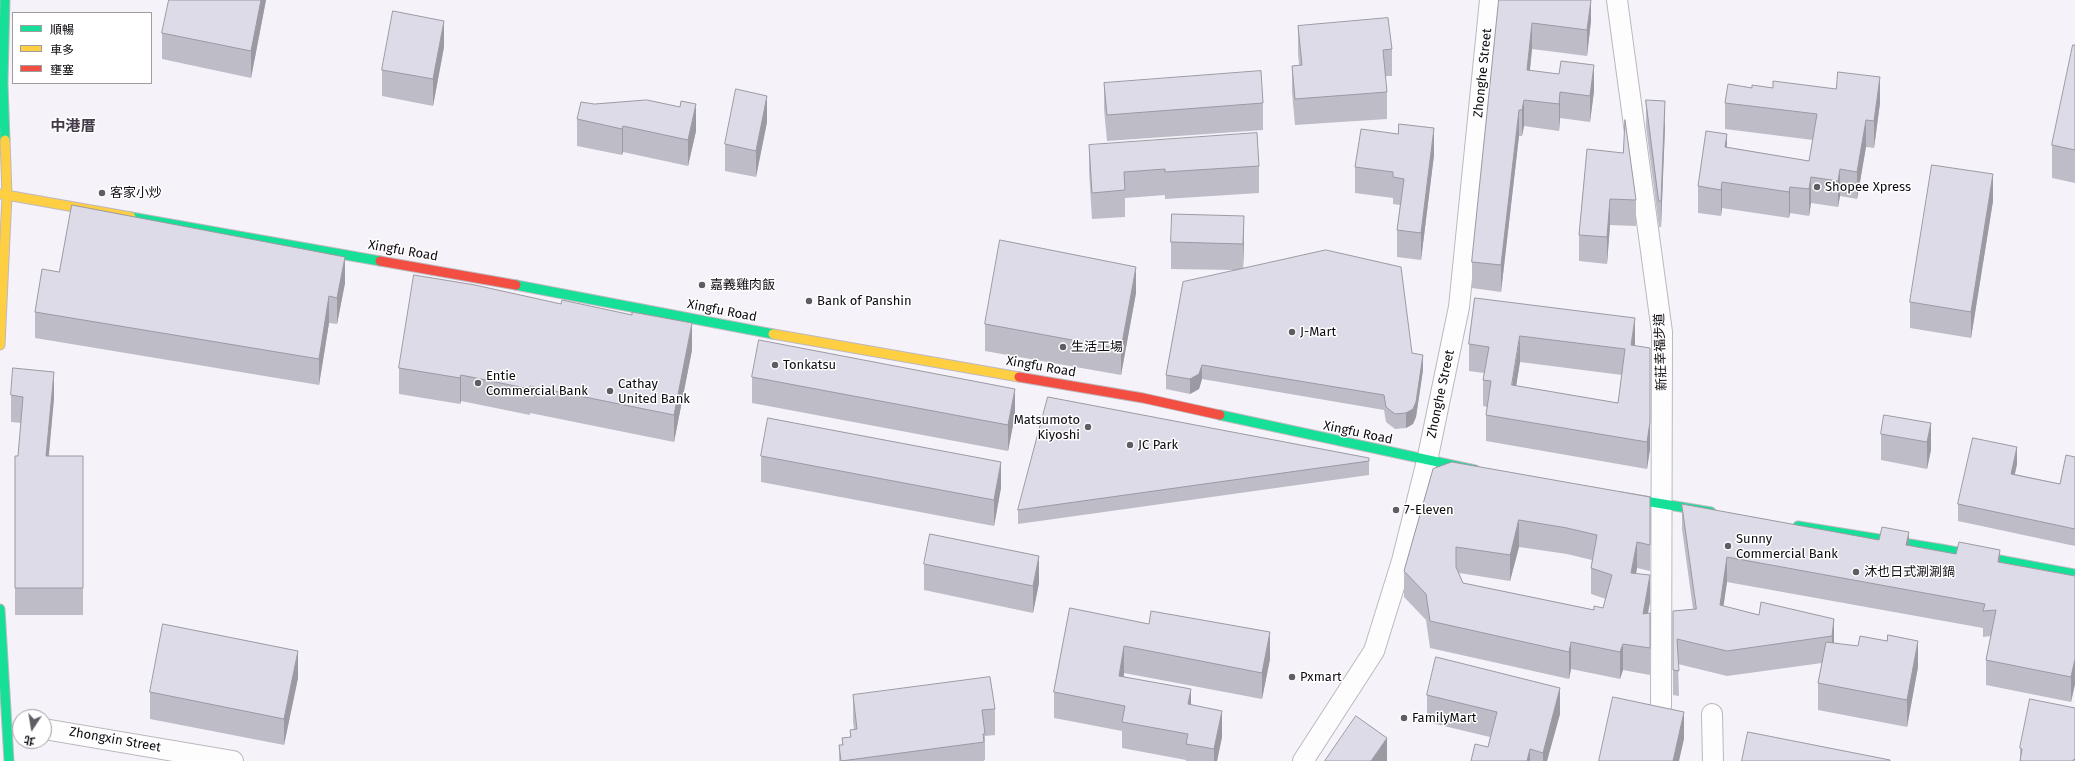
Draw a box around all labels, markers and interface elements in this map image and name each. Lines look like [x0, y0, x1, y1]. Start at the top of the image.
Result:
legend [12, 12, 152, 84]
text: 順暢 [50, 23, 74, 37]
street label: Zhonghe Street [1471, 28, 1495, 118]
text: 車多 [50, 43, 74, 57]
text: 壅塞 [50, 63, 74, 77]
district label: 中港厝 [51, 118, 95, 136]
place label: Shopee Xpress [1825, 179, 1911, 195]
marker: Shopee Xpress [1812, 182, 1822, 192]
place label: 客家小炒 [110, 185, 162, 201]
marker: 客家小炒 [97, 188, 107, 198]
street label: Xingfu Road [367, 237, 439, 265]
place label: 嘉義雞肉飯 [710, 277, 775, 293]
marker: 嘉義雞肉飯 [697, 280, 707, 290]
place label: Bank of Panshin [817, 293, 912, 309]
marker: Bank of Panshin [804, 296, 814, 306]
street label: Xingfu Road [686, 297, 758, 325]
street label: 新莊幸福步道 [1652, 313, 1670, 391]
place label: J-Mart [1300, 324, 1336, 340]
marker: J-Mart [1287, 327, 1297, 337]
place label: 生活工場 [1071, 339, 1123, 355]
marker: 生活工場 [1058, 342, 1068, 352]
street label: Zhonghe Street [1424, 348, 1458, 440]
street label: Xingfu Road [1005, 353, 1077, 381]
place label: Tonkatsu [783, 357, 836, 373]
marker: Tonkatsu [770, 360, 780, 370]
place label: Entie Commercial Bank [486, 368, 588, 399]
place label: Cathay United Bank [618, 376, 690, 407]
marker: Entie Commercial Bank [473, 378, 483, 388]
marker: Cathay United Bank [605, 386, 615, 396]
place label: Matsumoto Kiyoshi [1014, 412, 1080, 443]
street label: Xingfu Road [1322, 418, 1394, 448]
marker: Matsumoto Kiyoshi [1083, 422, 1093, 432]
place label: JC Park [1138, 437, 1178, 453]
marker: JC Park [1125, 440, 1135, 450]
place label: 7-Eleven [1404, 502, 1454, 518]
marker: 7-Eleven [1391, 505, 1401, 515]
place label: Sunny Commercial Bank [1736, 531, 1838, 562]
marker: Sunny Commercial Bank [1723, 541, 1733, 551]
place label: 沐也日式涮涮鍋 [1864, 564, 1955, 580]
marker: 沐也日式涮涮鍋 [1851, 567, 1861, 577]
place label: Pxmart [1300, 669, 1342, 685]
marker: Pxmart [1287, 672, 1297, 682]
north arrow [12, 709, 52, 749]
place label: FamilyMart [1412, 710, 1476, 726]
marker: FamilyMart [1399, 713, 1409, 723]
street label: Zhongxin Street [68, 724, 162, 756]
text: 北 [23, 733, 36, 748]

